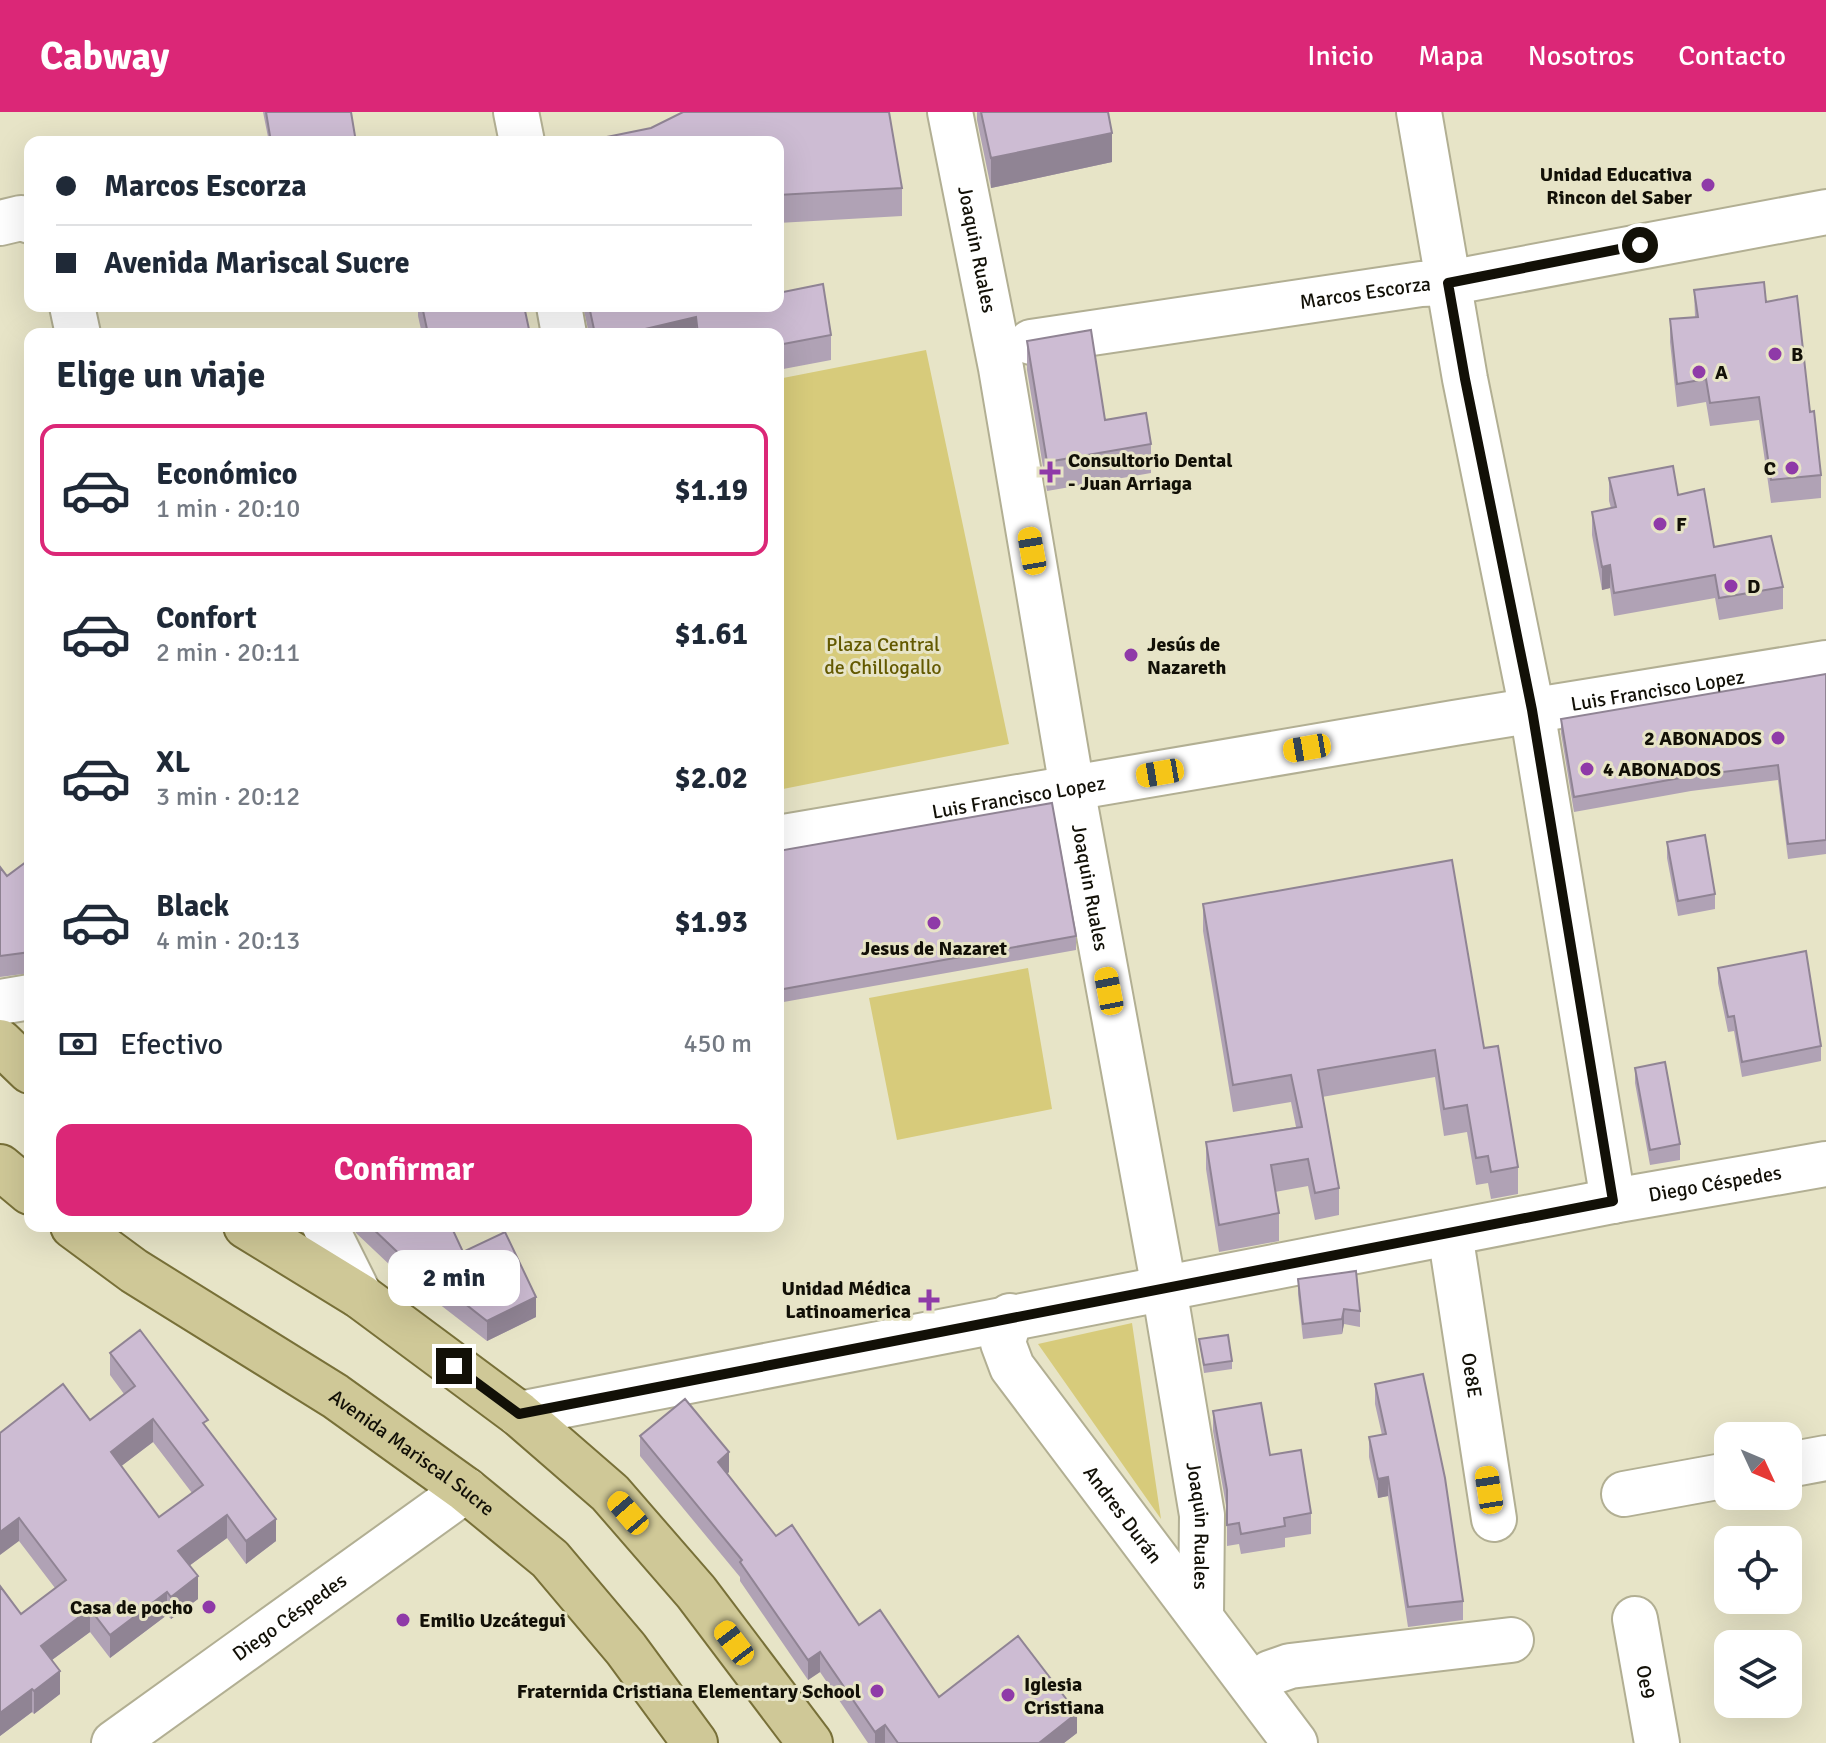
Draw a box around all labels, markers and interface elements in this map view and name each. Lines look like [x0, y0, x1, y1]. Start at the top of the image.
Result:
text: Cabway [40, 33, 169, 80]
text: Inicio [1307, 39, 1374, 73]
text: Mapa [1418, 39, 1484, 73]
text: Nosotros [1528, 39, 1634, 73]
text: Contacto [1678, 39, 1786, 73]
place label: Unidad Educativa Rincon del Saber [1540, 162, 1692, 210]
text: Marcos Escorza [104, 168, 307, 205]
marker: Unidad Educativa Rincon del Saber [1699, 176, 1717, 194]
street label: Joaquin Ruales [953, 184, 1002, 315]
route start [1622, 227, 1658, 263]
text: Avenida Mariscal Sucre [104, 245, 410, 282]
street label: Marcos Escorza [1298, 271, 1431, 314]
place label: B [1791, 342, 1803, 367]
marker: B [1766, 345, 1784, 363]
text: Elige un viaje [56, 353, 265, 398]
place label: A [1715, 360, 1728, 385]
marker: A [1690, 363, 1708, 381]
place label: Consultorio Dental - Juan Arriaga [1068, 448, 1232, 496]
icon: car [60, 454, 132, 526]
text: Económico [156, 456, 298, 493]
place label: C [1764, 456, 1776, 481]
marker: C [1783, 459, 1801, 477]
marker: Consultorio Dental - Juan Arriaga [1039, 461, 1061, 483]
text: $1.19 [675, 472, 748, 509]
text: 1 min · 20:10 [156, 493, 300, 525]
place label: F [1676, 512, 1687, 537]
marker: F [1651, 515, 1669, 533]
car [1016, 525, 1048, 577]
place label: D [1747, 574, 1760, 599]
marker: D [1722, 577, 1740, 595]
icon: car [60, 598, 132, 670]
text: Confort [156, 600, 257, 637]
text: $1.61 [675, 616, 748, 653]
park label: Plaza Central de Chillogallo [824, 632, 942, 680]
place label: Jesús de Nazareth [1147, 632, 1226, 680]
text: 2 min · 20:11 [156, 637, 300, 669]
marker: Jesús de Nazareth [1122, 646, 1140, 664]
street label: Luis Francisco Lopez [1569, 664, 1746, 716]
place label: 2 ABONADOS [1644, 726, 1762, 751]
marker: 2 ABONADOS [1769, 729, 1787, 747]
car [1281, 732, 1333, 764]
icon: car [60, 742, 132, 814]
text: XL [156, 744, 190, 781]
car [1134, 757, 1186, 789]
place label: 4 ABONADOS [1603, 757, 1721, 782]
text: $2.02 [675, 760, 748, 797]
marker: 4 ABONADOS [1578, 760, 1596, 778]
street label: Luis Francisco Lopez [930, 770, 1107, 824]
text: 3 min · 20:12 [156, 781, 300, 813]
street label: Joaquin Ruales [1066, 822, 1114, 953]
icon: car [60, 886, 132, 958]
text: Black [156, 888, 229, 925]
text: $1.93 [675, 904, 748, 941]
marker: Jesus de Nazaret [925, 914, 943, 932]
text: 4 min · 20:13 [156, 925, 300, 957]
place label: Jesus de Nazaret [861, 936, 1008, 961]
car [1093, 965, 1125, 1017]
icon: cash [56, 1022, 100, 1066]
text: Efectivo [120, 1026, 223, 1063]
text: 450 m [683, 1028, 752, 1060]
button: Confirmar [56, 1124, 752, 1216]
street label: Diego Céspedes [1647, 1159, 1784, 1207]
callout: 2 min [388, 1250, 520, 1306]
text: 2 min [423, 1262, 485, 1294]
place label: Unidad Médica Latinoamerica [781, 1276, 911, 1324]
marker: Unidad Médica Latinoamerica [918, 1289, 940, 1311]
route end [436, 1348, 472, 1384]
street label: Oe8E [1456, 1351, 1488, 1400]
street label: Avenida Mariscal Sucre [325, 1384, 500, 1521]
north arrow [1714, 1422, 1802, 1510]
map controls [1714, 1422, 1802, 1718]
street label: Andres Durán [1078, 1460, 1168, 1568]
street label: Joaquin Ruales [1181, 1460, 1215, 1590]
car [1473, 1464, 1505, 1516]
car [603, 1487, 653, 1539]
button: locate [1714, 1526, 1802, 1614]
street label: Diego Céspedes [227, 1567, 351, 1666]
place label: Casa de pocho [70, 1595, 193, 1620]
marker: Casa de pocho [200, 1598, 218, 1616]
place label: Emilio Uzcátegui [419, 1608, 566, 1633]
marker: Emilio Uzcátegui [394, 1611, 412, 1629]
car [710, 1617, 758, 1669]
button: layers [1714, 1630, 1802, 1718]
street label: Oe9 [1631, 1663, 1661, 1701]
place label: Iglesia Cristiana [1024, 1672, 1104, 1720]
place label: Fraternida Cristiana Elementary School [517, 1679, 861, 1704]
marker: Fraternida Cristiana Elementary School [868, 1682, 886, 1700]
marker: Iglesia Cristiana [999, 1686, 1017, 1704]

